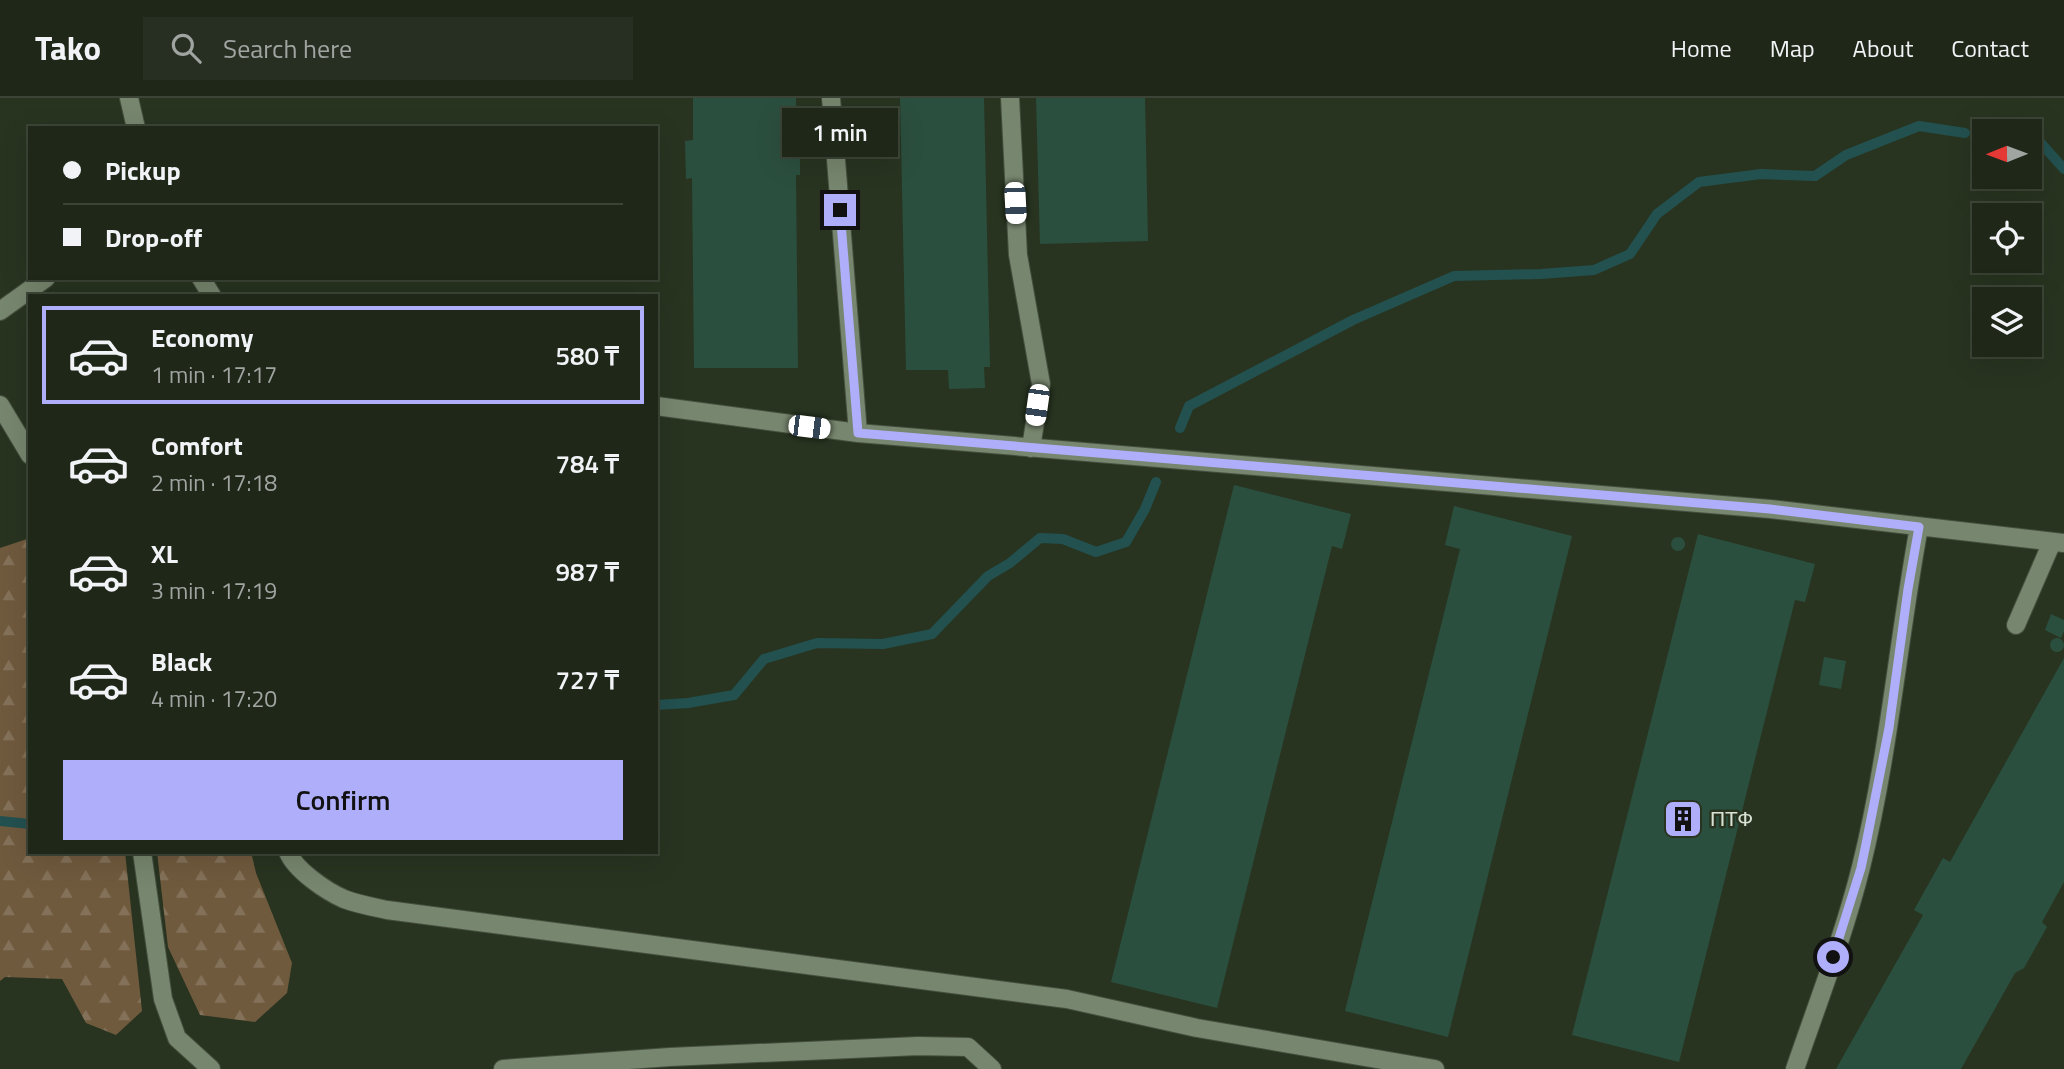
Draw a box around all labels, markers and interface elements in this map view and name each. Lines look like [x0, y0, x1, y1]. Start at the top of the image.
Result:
search box [143, 17, 633, 80]
text: Tako [35, 23, 101, 73]
icon: search [167, 29, 205, 67]
text: Search here [223, 29, 352, 68]
text: Home [1671, 30, 1732, 66]
text: Map [1770, 30, 1815, 66]
text: About [1853, 30, 1913, 66]
text: Contact [1951, 30, 2029, 66]
callout: 1 min [782, 108, 898, 158]
text: 1 min [812, 115, 868, 150]
north arrow [1972, 119, 2042, 189]
map controls [1972, 119, 2042, 357]
text: Pickup [105, 151, 181, 190]
car [1004, 181, 1027, 225]
route end [824, 194, 856, 226]
button: locate [1972, 203, 2042, 273]
text: Drop-off [105, 218, 202, 257]
button: layers [1972, 287, 2042, 357]
text: Economy [151, 318, 253, 357]
icon: car [67, 324, 130, 387]
text: 580 ₸ [555, 336, 619, 375]
text: 1 min · 17:17 [151, 357, 277, 392]
car [1024, 383, 1051, 427]
car [787, 414, 832, 440]
text: Comfort [151, 426, 243, 465]
icon: car [67, 432, 130, 495]
text: 784 ₸ [555, 444, 619, 483]
text: 2 min · 17:18 [151, 465, 277, 500]
text: XL [151, 534, 178, 573]
icon: car [67, 540, 130, 603]
text: 987 ₸ [555, 552, 619, 591]
text: 3 min · 17:19 [151, 573, 277, 608]
text: Black [151, 642, 212, 681]
icon: car [67, 648, 130, 711]
text: 727 ₸ [555, 660, 619, 699]
text: 4 min · 17:20 [151, 681, 277, 716]
button: Confirm [63, 760, 623, 840]
building icon: ПТФ [1662, 798, 1704, 840]
place label: ПТФ [1710, 802, 1753, 834]
route start [1817, 941, 1849, 973]

